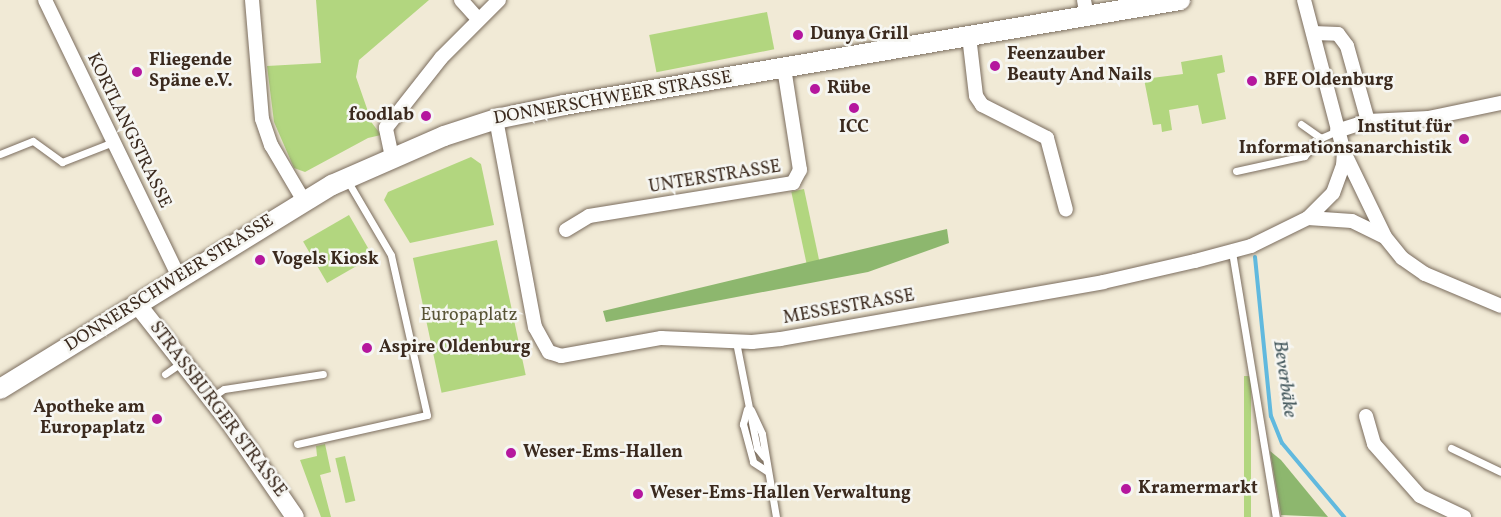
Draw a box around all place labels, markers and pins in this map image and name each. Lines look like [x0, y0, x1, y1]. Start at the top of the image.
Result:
place label: Dunya Grill [810, 24, 909, 46]
marker: Dunya Grill [791, 28, 805, 42]
place label: Feenzauber Beauty And Nails [1007, 45, 1152, 88]
place label: Fliegende Späne e.V. [149, 51, 233, 94]
marker: Feenzauber Beauty And Nails [988, 59, 1002, 73]
marker: Fliegende Späne e.V. [130, 65, 144, 79]
place label: BFE Oldenburg [1264, 70, 1393, 92]
marker: BFE Oldenburg [1245, 74, 1259, 88]
place label: Rübe [827, 78, 871, 100]
marker: Rübe [808, 82, 822, 96]
marker: ICC [847, 101, 861, 115]
place label: foodlab [349, 105, 414, 127]
marker: foodlab [419, 109, 433, 123]
place label: ICC [839, 117, 869, 139]
place label: Institut für Informationsanarchistik [1239, 118, 1452, 160]
marker: Institut für Informationsanarchistik [1457, 132, 1471, 146]
place label: Vogels Kiosk [272, 249, 379, 271]
marker: Vogels Kiosk [253, 253, 267, 267]
place label: Aspire Oldenburg [379, 337, 531, 359]
marker: Aspire Oldenburg [360, 341, 374, 355]
place label: Apotheke am Europaplatz [33, 398, 145, 440]
marker: Apotheke am Europaplatz [150, 412, 164, 426]
place label: Weser-Ems-Hallen [523, 442, 683, 464]
marker: Weser-Ems-Hallen [504, 446, 518, 460]
place label: Kramermarkt [1138, 478, 1258, 500]
marker: Kramermarkt [1119, 482, 1133, 496]
place label: Weser-Ems-Hallen Verwaltung [650, 483, 911, 505]
marker: Weser-Ems-Hallen Verwaltung [631, 487, 645, 501]

